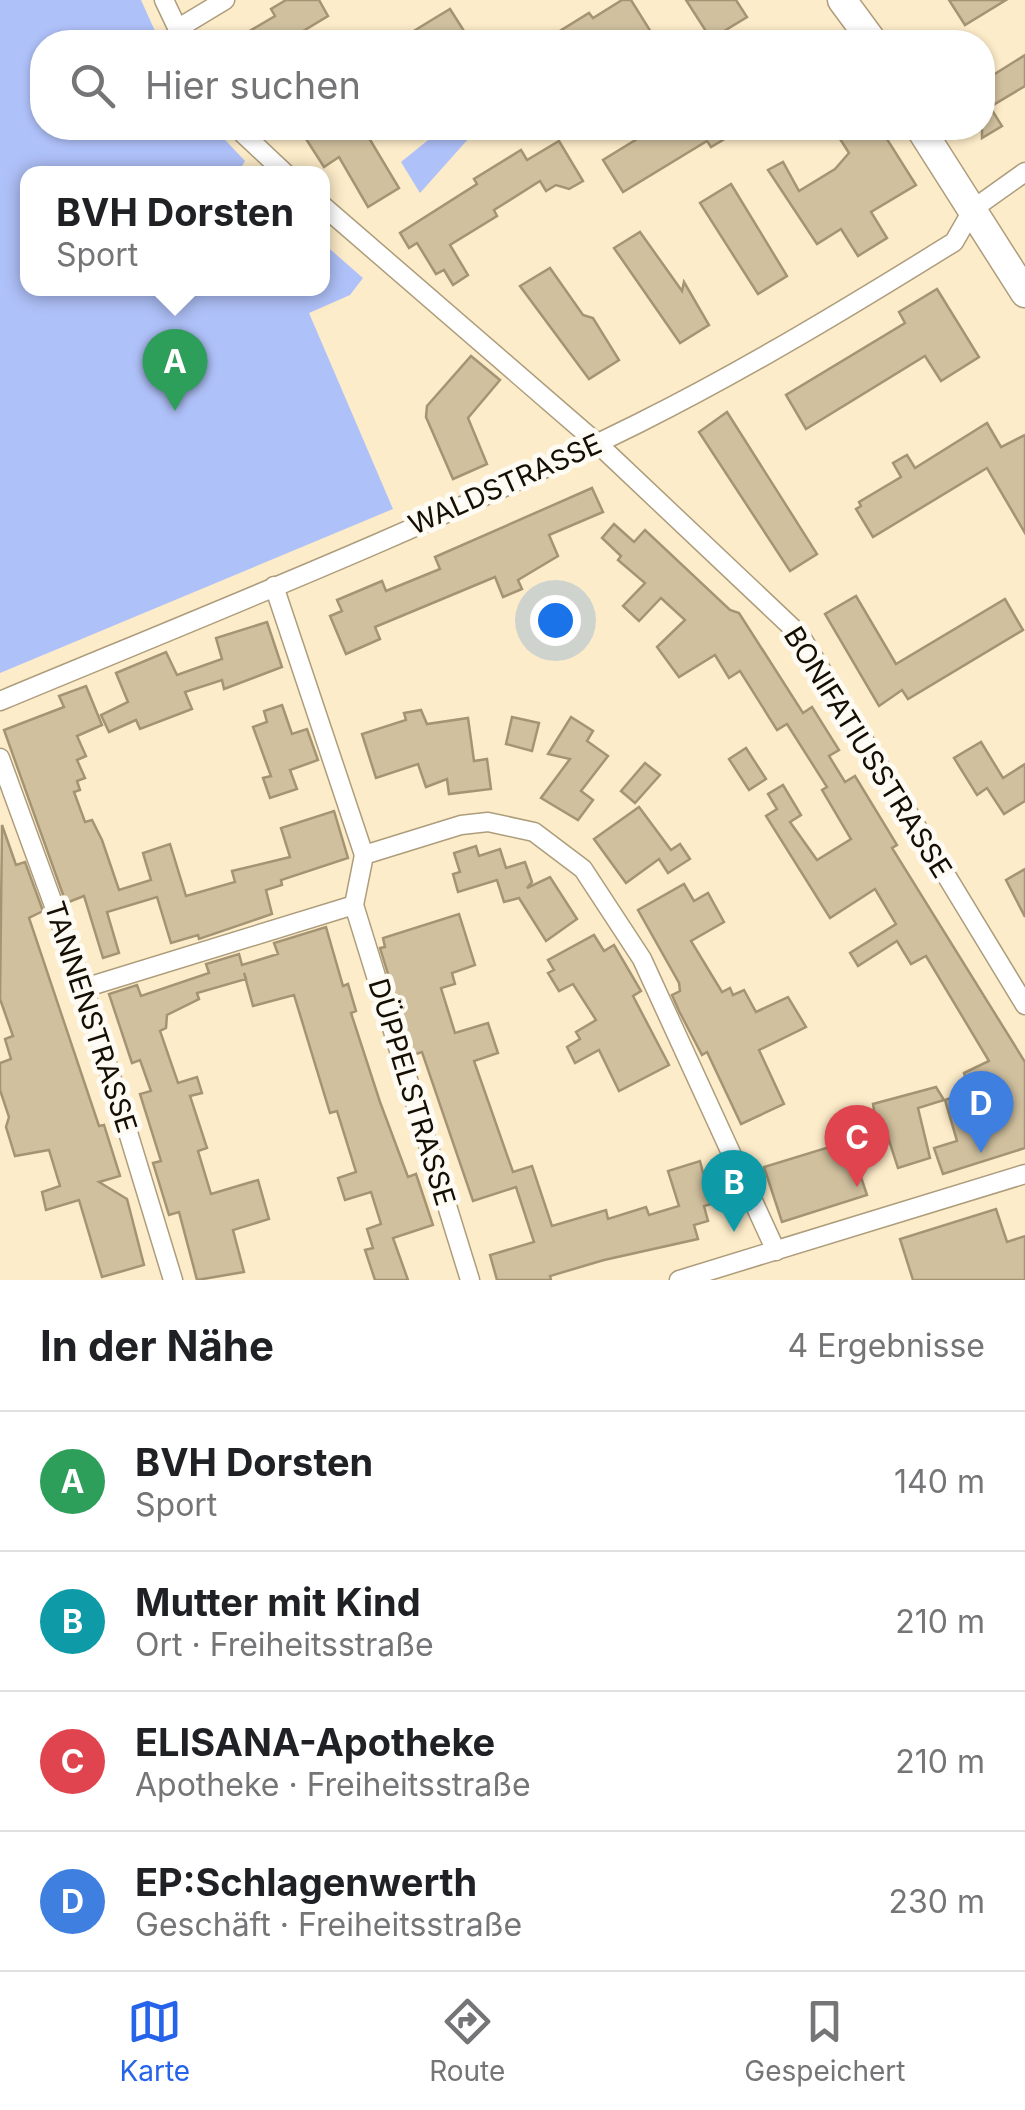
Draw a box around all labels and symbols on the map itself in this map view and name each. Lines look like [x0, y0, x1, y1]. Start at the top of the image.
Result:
pin: A [142, 328, 208, 411]
street label: WALDSTRASSE [403, 426, 607, 542]
your location [530, 595, 581, 646]
street label: BONIFATIUSSTRASSE [777, 620, 959, 884]
street label: TANNENSTRASSE [38, 897, 144, 1137]
street label: DÜPPELSTRASSE [361, 974, 463, 1210]
pin: D [948, 1070, 1014, 1153]
pin: C [824, 1104, 890, 1187]
pin: B [702, 1150, 766, 1232]

